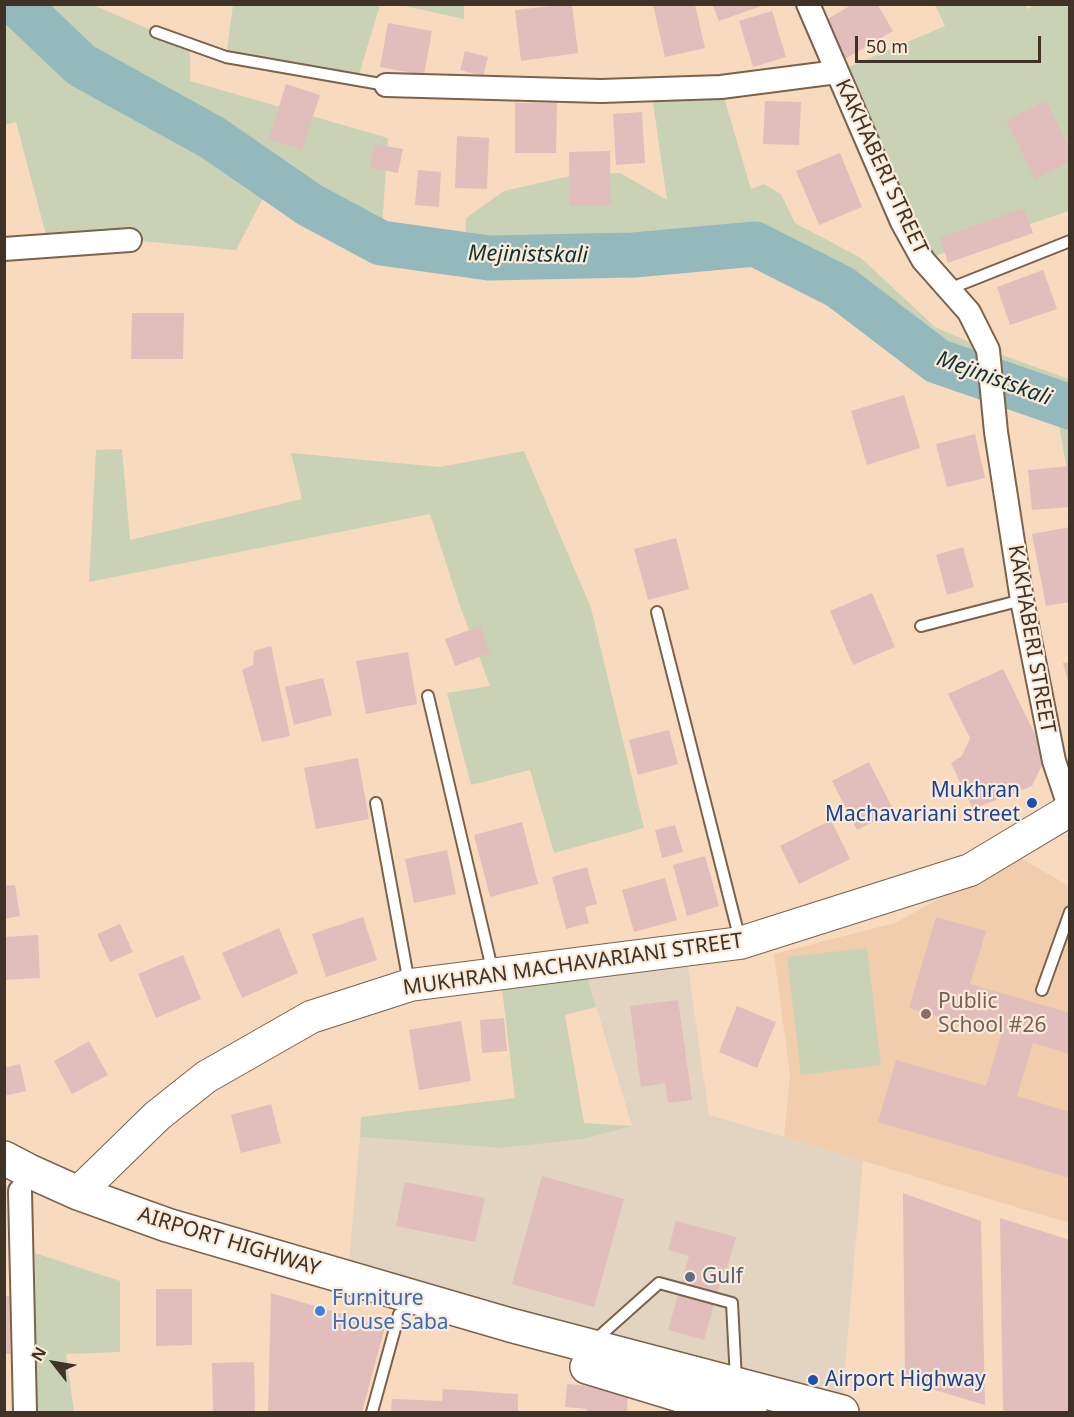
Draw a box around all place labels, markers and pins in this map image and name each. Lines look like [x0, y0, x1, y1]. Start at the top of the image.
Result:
place label: Mukhran Machavariani street [825, 778, 1020, 828]
marker: Mukhran Machavariani street [1025, 796, 1039, 810]
place label: Public School #26 [938, 989, 1046, 1039]
marker: Public School #26 [919, 1007, 933, 1021]
place label: Gulf [702, 1264, 743, 1290]
marker: Gulf [683, 1270, 697, 1284]
place label: Furniture House Saba [332, 1286, 449, 1336]
marker: Furniture House Saba [313, 1304, 327, 1318]
place label: Airport Highway [825, 1367, 986, 1393]
marker: Airport Highway [806, 1373, 820, 1387]

